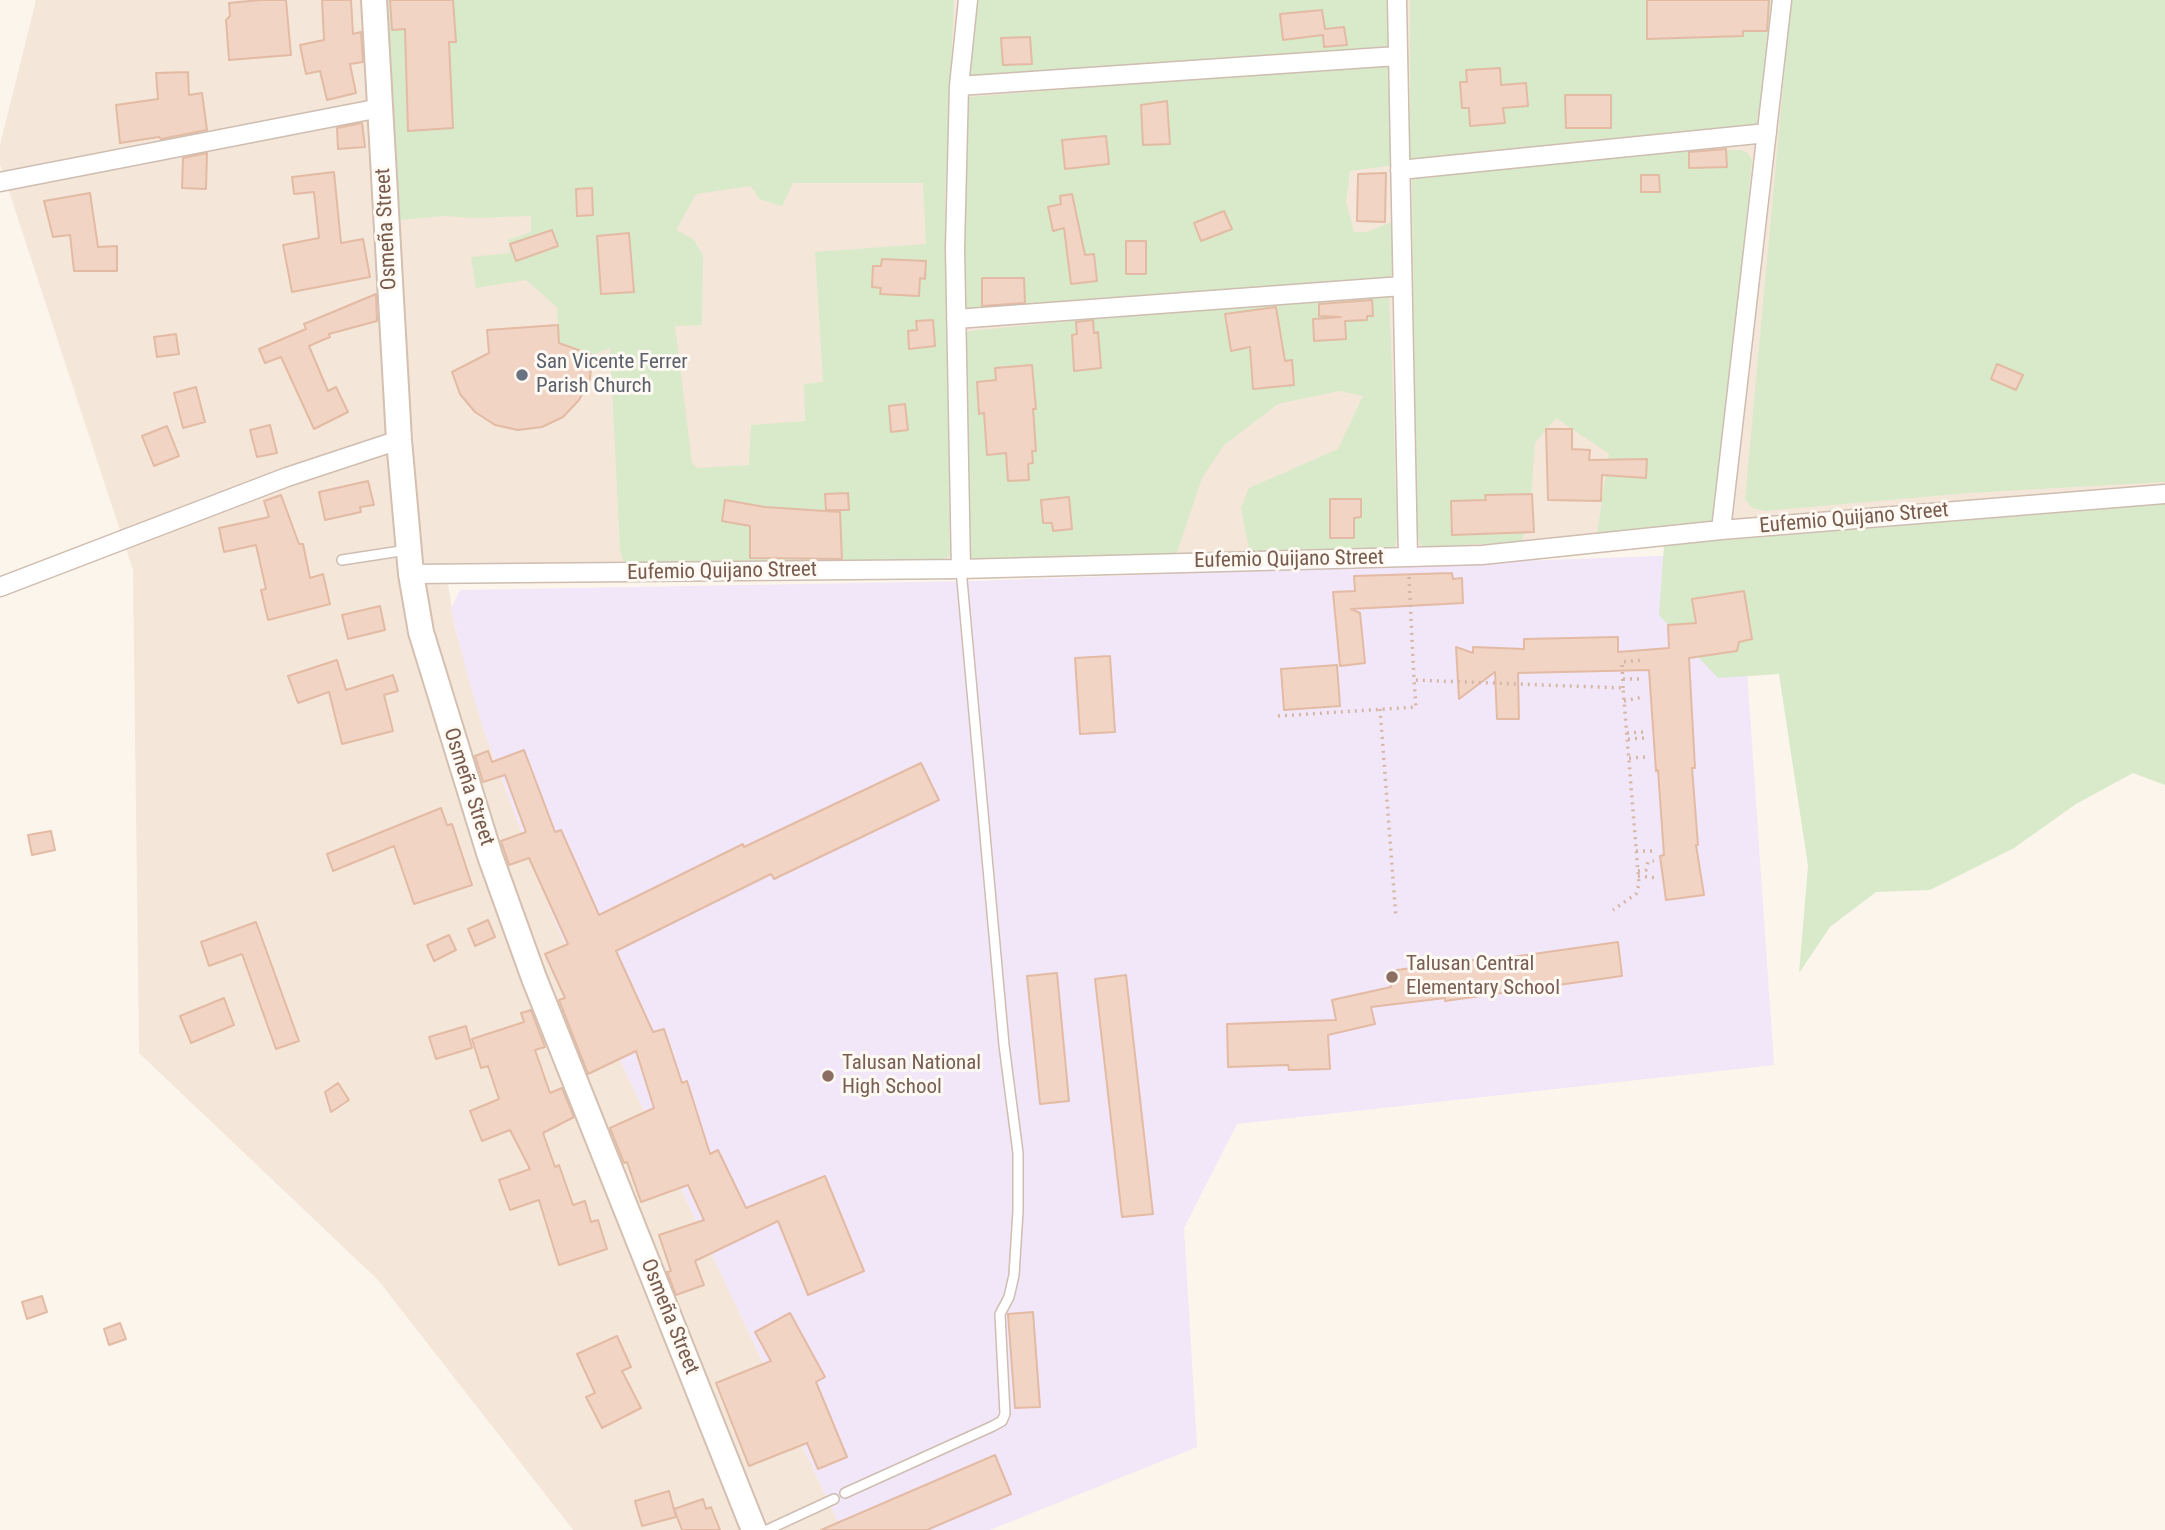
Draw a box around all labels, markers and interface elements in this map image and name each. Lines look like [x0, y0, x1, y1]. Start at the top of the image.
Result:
street label: Osmeña Street [371, 167, 403, 291]
place label: San Vicente Ferrer Parish Church [536, 350, 688, 400]
marker: San Vicente Ferrer Parish Church [514, 367, 530, 383]
street label: Eufemio Quijano Street [1758, 498, 1950, 540]
street label: Eufemio Quijano Street [1194, 546, 1384, 574]
street label: Eufemio Quijano Street [627, 558, 817, 586]
street label: Osmeña Street [437, 725, 499, 849]
place label: Talusan Central Elementary School [1406, 952, 1560, 1002]
marker: Talusan Central Elementary School [1384, 969, 1400, 985]
place label: Talusan National High School [842, 1051, 981, 1101]
marker: Talusan National High School [820, 1068, 836, 1084]
street label: Osmeña Street [634, 1256, 704, 1378]

